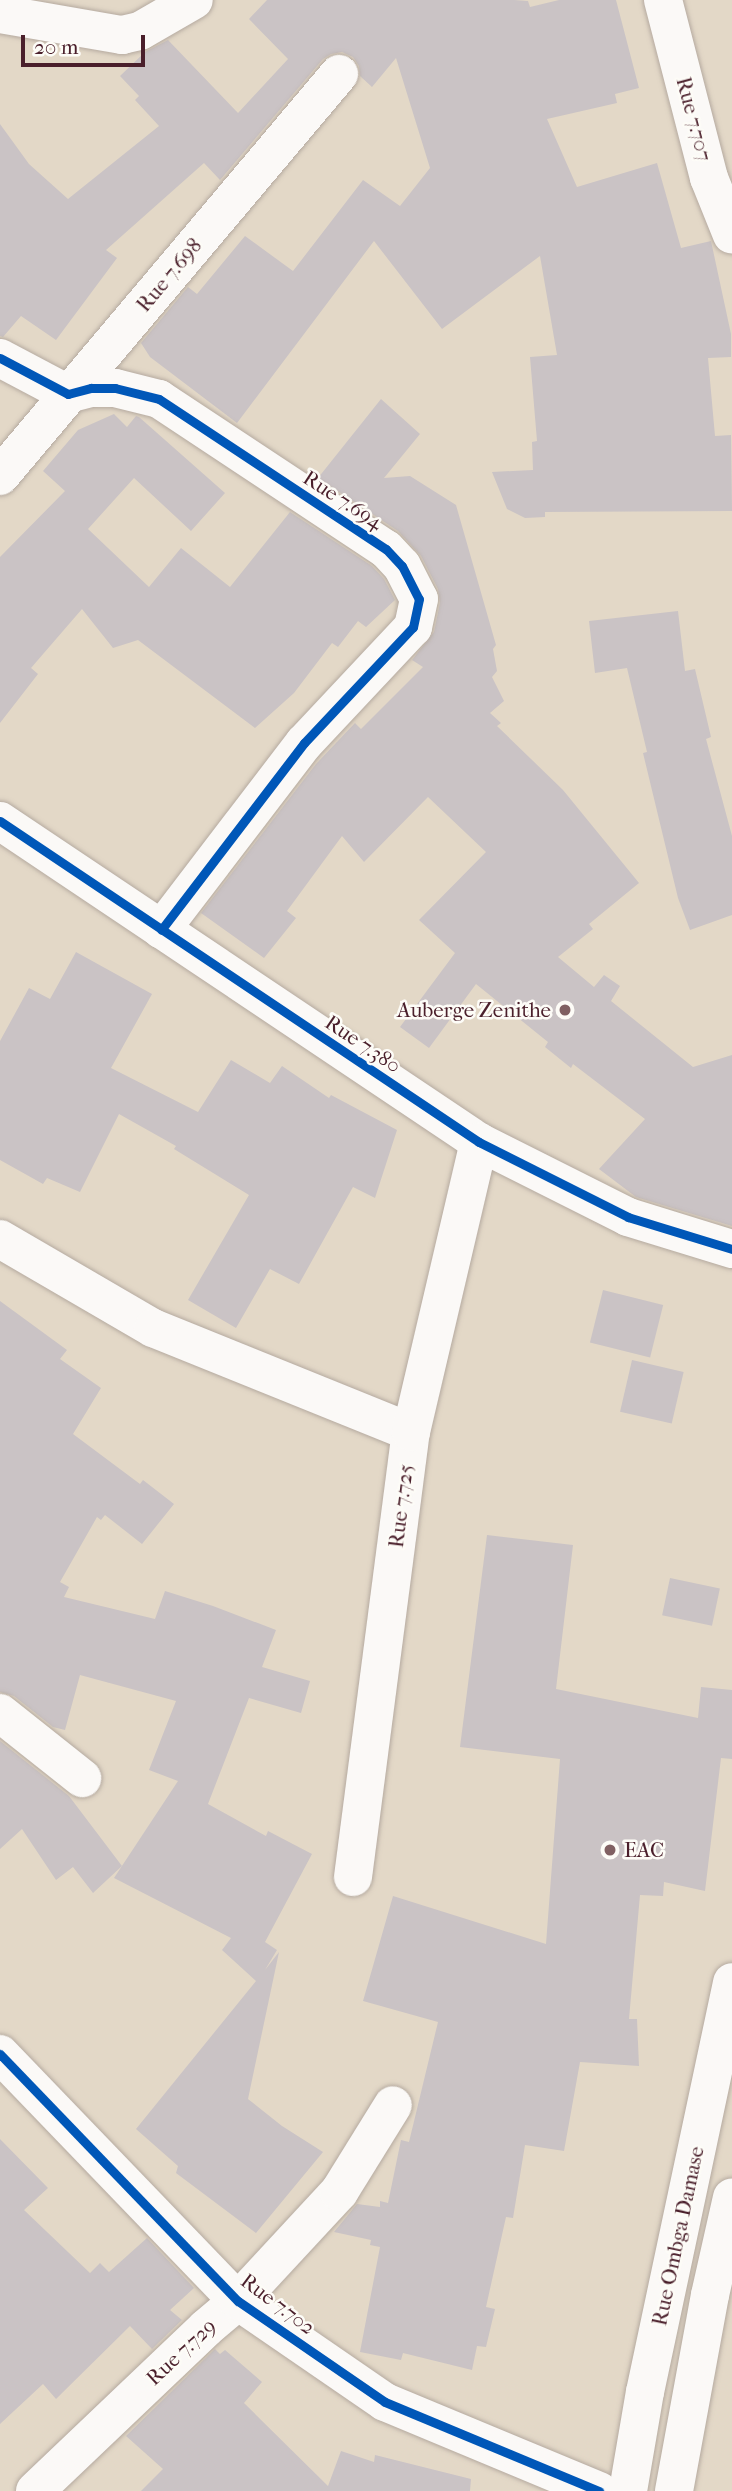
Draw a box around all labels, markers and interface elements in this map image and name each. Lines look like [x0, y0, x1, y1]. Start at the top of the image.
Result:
scale bar [24, 21, 149, 65]
text: 20 m [34, 35, 78, 59]
street label: Rue 7.707 [671, 74, 717, 164]
street label: Rue 7.698 [131, 233, 207, 317]
street label: Rue 7.694 [298, 465, 388, 535]
place label: Auberge Zenithe [397, 997, 551, 1023]
marker: Auberge Zenithe [557, 1002, 573, 1018]
street label: Rue 7.380 [320, 1009, 406, 1079]
street label: Rue 7.725 [383, 1463, 419, 1549]
place label: EAC [624, 1837, 664, 1863]
marker: EAC [602, 1842, 618, 1858]
street label: Rue Ombga Damase [647, 2144, 709, 2328]
street label: Rue 7.702 [236, 2268, 320, 2340]
street label: Rue 7.729 [141, 2313, 221, 2391]

